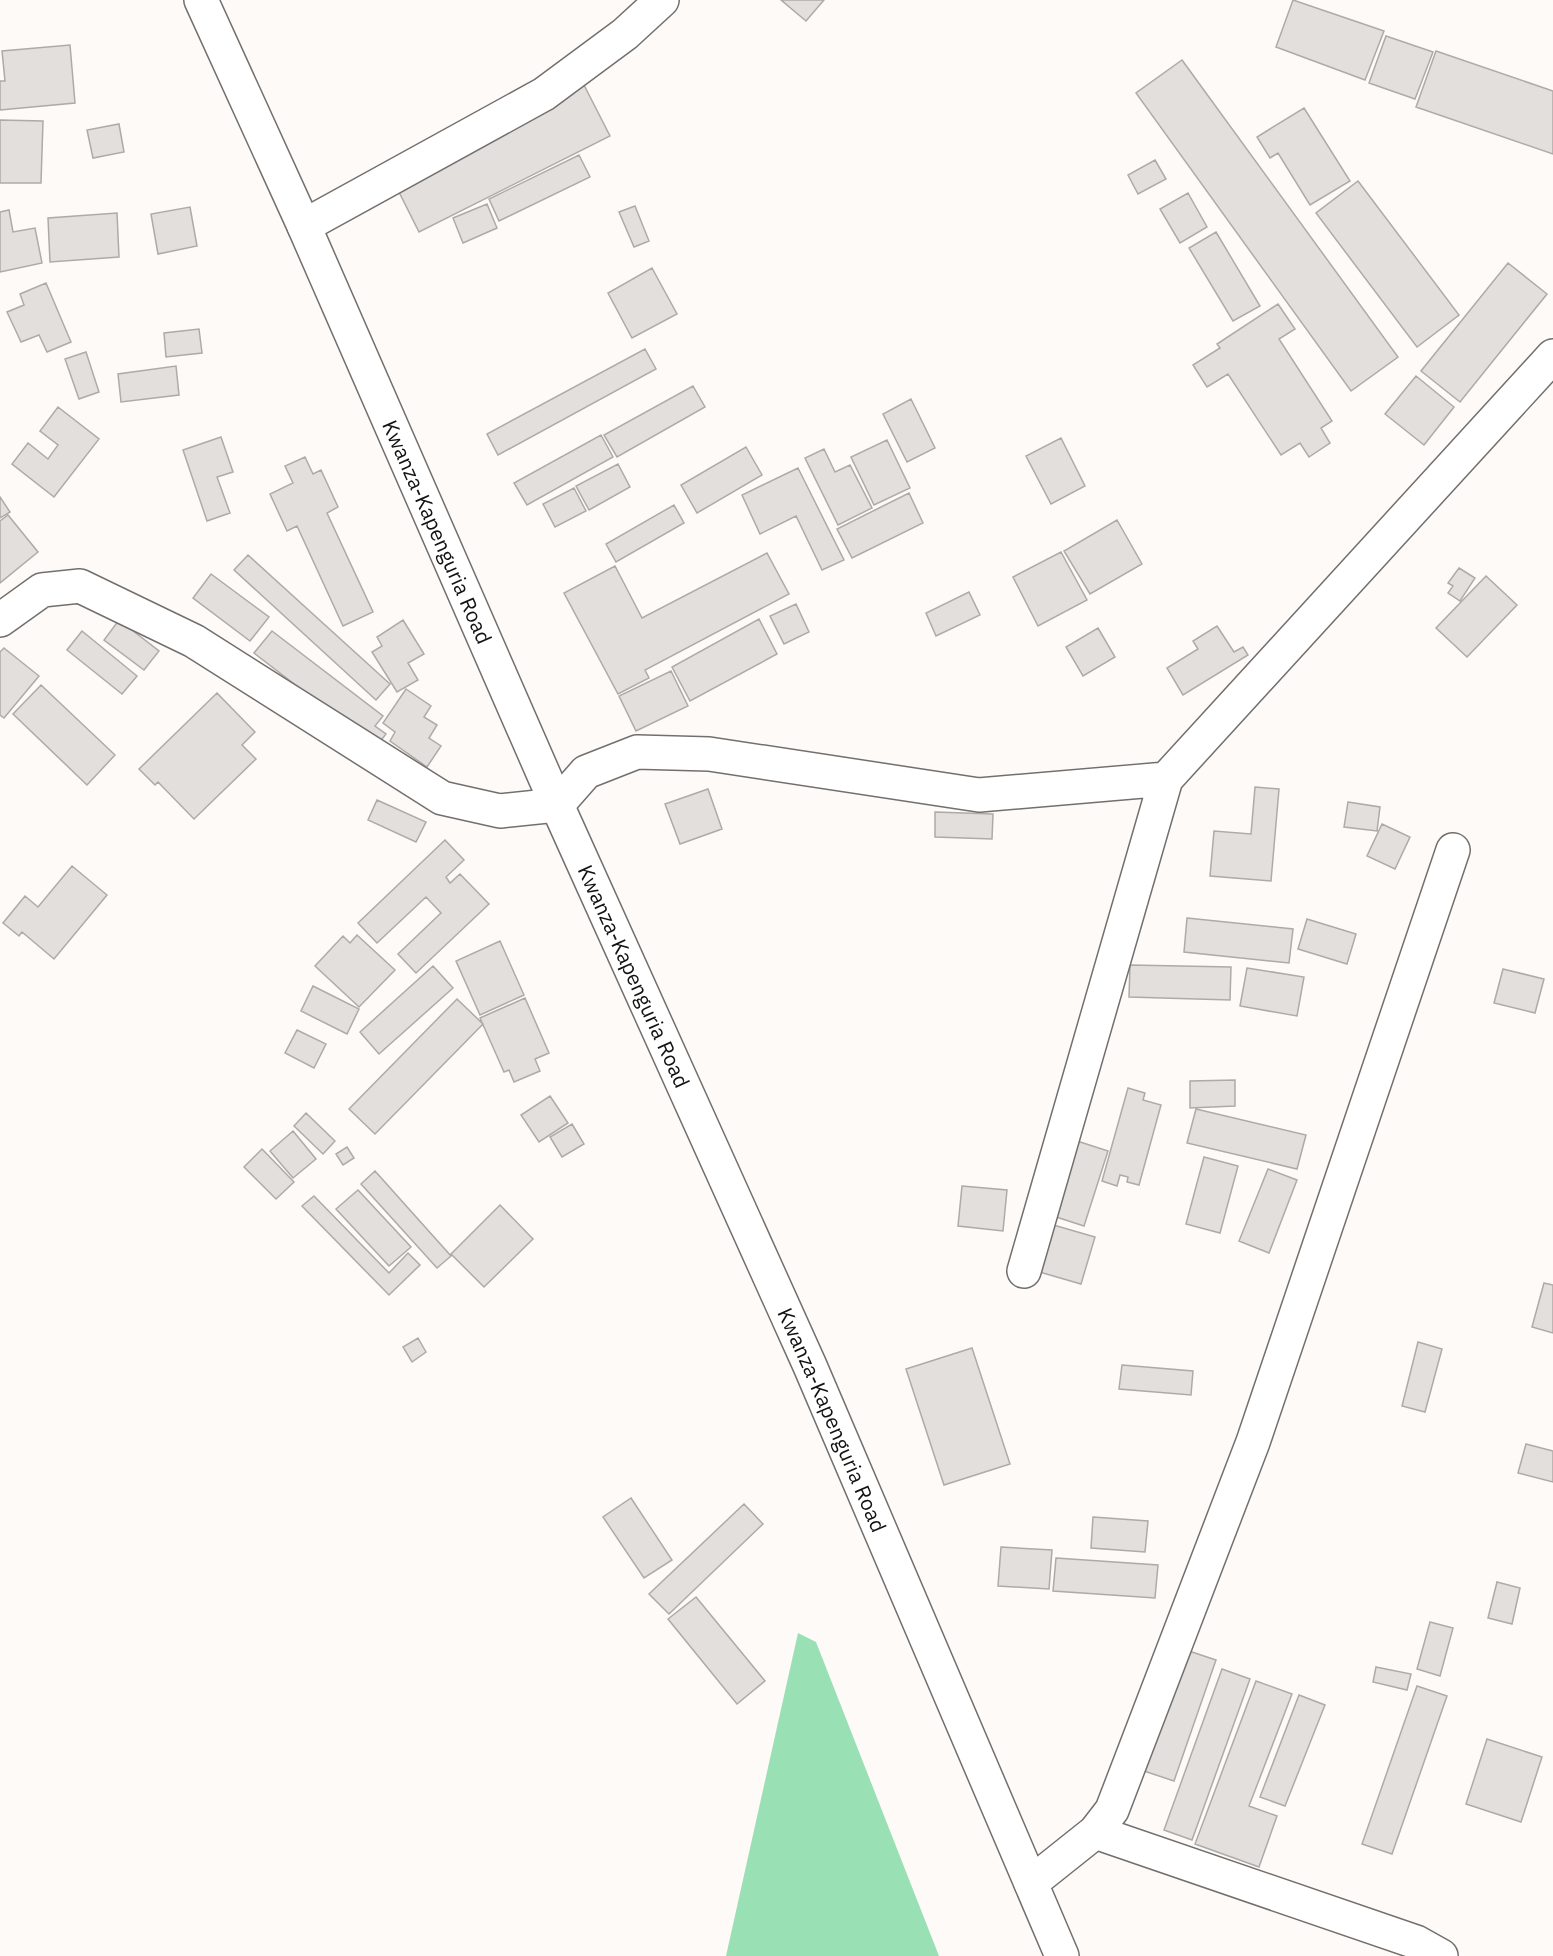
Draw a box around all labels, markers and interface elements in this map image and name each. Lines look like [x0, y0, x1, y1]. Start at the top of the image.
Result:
street label: Kwanza-Kapenguria Road [376, 415, 499, 648]
street label: Kwanza-Kapenguria Road [572, 860, 697, 1092]
street label: Kwanza-Kapenguria Road [772, 1303, 893, 1536]

